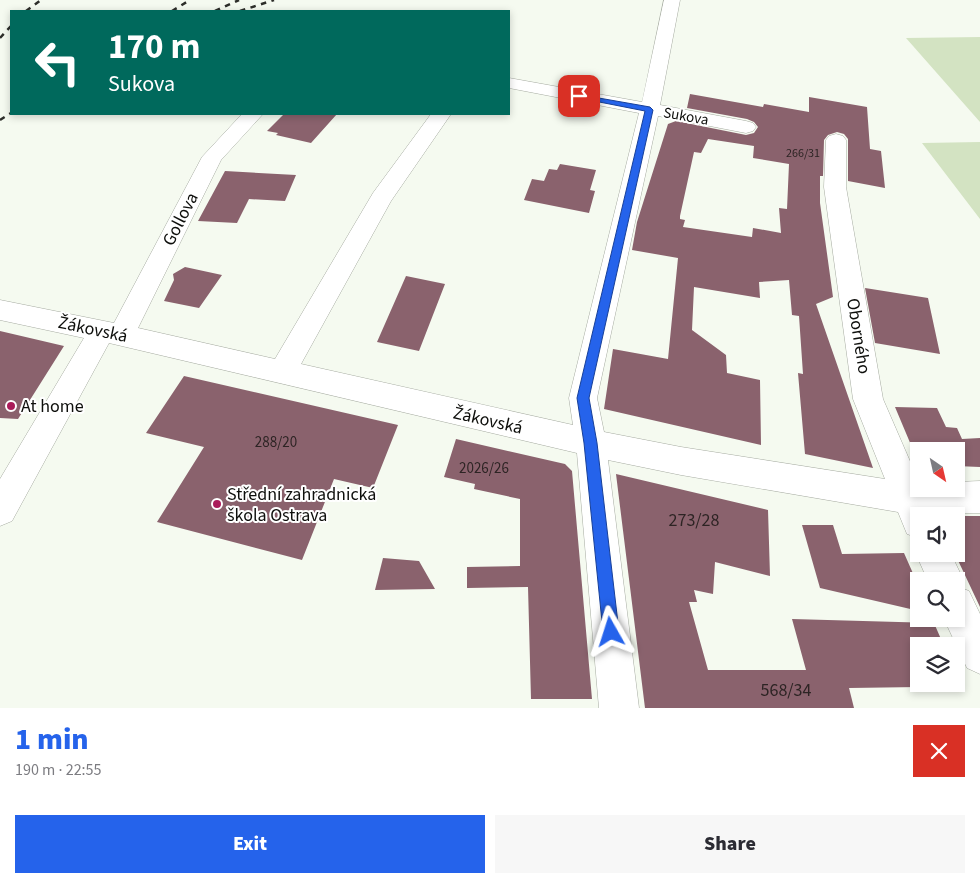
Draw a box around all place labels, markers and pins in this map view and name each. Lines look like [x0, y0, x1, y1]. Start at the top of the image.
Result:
pin [558, 75, 600, 117]
place label: At home [21, 394, 84, 419]
marker: At home [5, 400, 17, 412]
place label: Střední zahradnická škola Ostrava [227, 482, 376, 528]
marker: Střední zahradnická škola Ostrava [211, 498, 223, 510]

